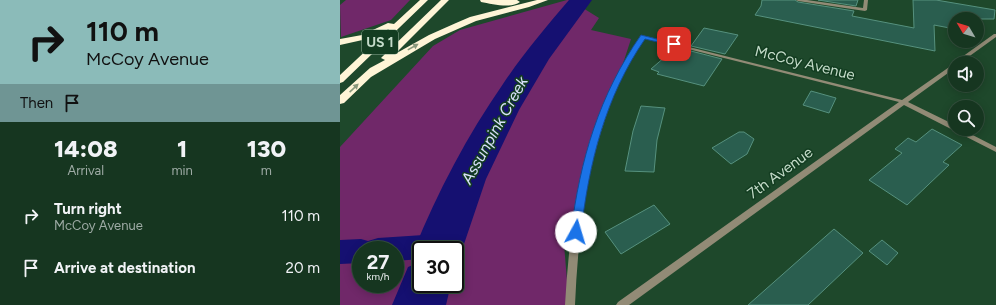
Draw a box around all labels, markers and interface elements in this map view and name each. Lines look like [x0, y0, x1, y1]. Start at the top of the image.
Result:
north arrow [948, 12, 984, 48]
map controls [948, 12, 984, 136]
text: 110 m [86, 14, 159, 48]
icon: right [20, 16, 72, 68]
pin [657, 27, 691, 61]
road number: US 1 [362, 30, 398, 54]
icon: arrive [663, 33, 685, 55]
street label: McCoy Avenue [753, 42, 857, 84]
one-way arrow [407, 44, 418, 51]
text: McCoy Avenue [86, 48, 209, 70]
button: sound [948, 56, 984, 92]
water label: Assunpink Creek [457, 72, 532, 188]
one-way arrow [349, 83, 359, 93]
icon: arrive [61, 92, 83, 114]
text: Then [20, 94, 53, 112]
button: search [948, 100, 984, 136]
text: 14:08 [54, 134, 118, 163]
text: 1 [177, 134, 187, 163]
text: 130 [247, 134, 286, 163]
street label: 7th Avenue [744, 143, 816, 203]
text: Arrival [67, 163, 104, 178]
text: min [171, 163, 193, 178]
text: m [261, 163, 272, 178]
text: Turn right [54, 200, 122, 218]
icon: right [20, 205, 42, 227]
text: 110 m [282, 207, 320, 225]
position arrow [555, 211, 597, 253]
text: McCoy Avenue [54, 218, 143, 233]
speed limit sign: 30 [412, 241, 464, 293]
text: 27 [367, 250, 389, 274]
icon: arrive [20, 257, 42, 279]
text: Arrive at destination [54, 259, 195, 277]
text: 20 m [286, 259, 320, 277]
text: km/h [367, 270, 389, 283]

